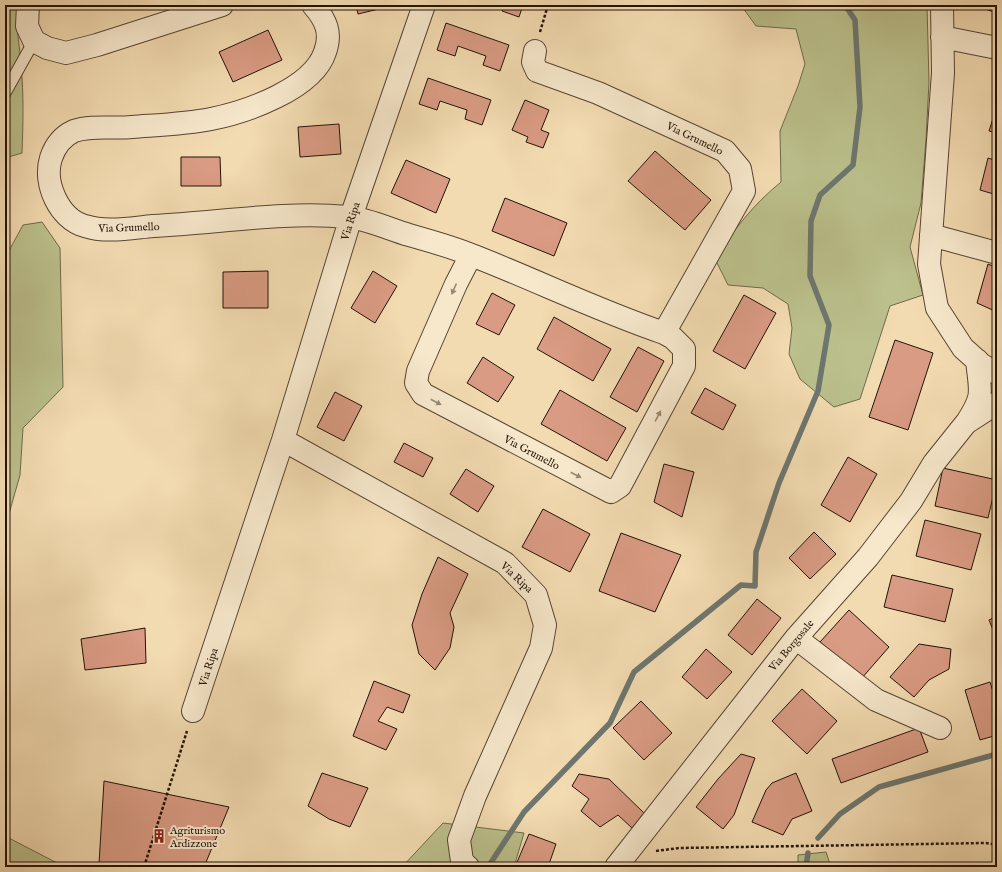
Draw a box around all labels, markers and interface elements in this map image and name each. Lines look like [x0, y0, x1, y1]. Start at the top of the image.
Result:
street label: Via Grumello [663, 119, 725, 159]
street label: Via Ripa [338, 200, 364, 243]
street label: Via Grumello [97, 220, 160, 236]
one-way arrow [451, 284, 457, 295]
one-way arrow [430, 398, 442, 405]
one-way arrow [655, 410, 661, 421]
street label: Via Grumello [500, 432, 562, 473]
one-way arrow [570, 472, 582, 478]
street label: Via Ripa [496, 559, 536, 596]
street label: Via Borgosale [766, 617, 817, 675]
street label: Via Ripa [196, 646, 222, 689]
place label: Agriturismo Ardizzone [169, 824, 225, 851]
building icon: Agriturismo Ardizzone [151, 828, 167, 844]

